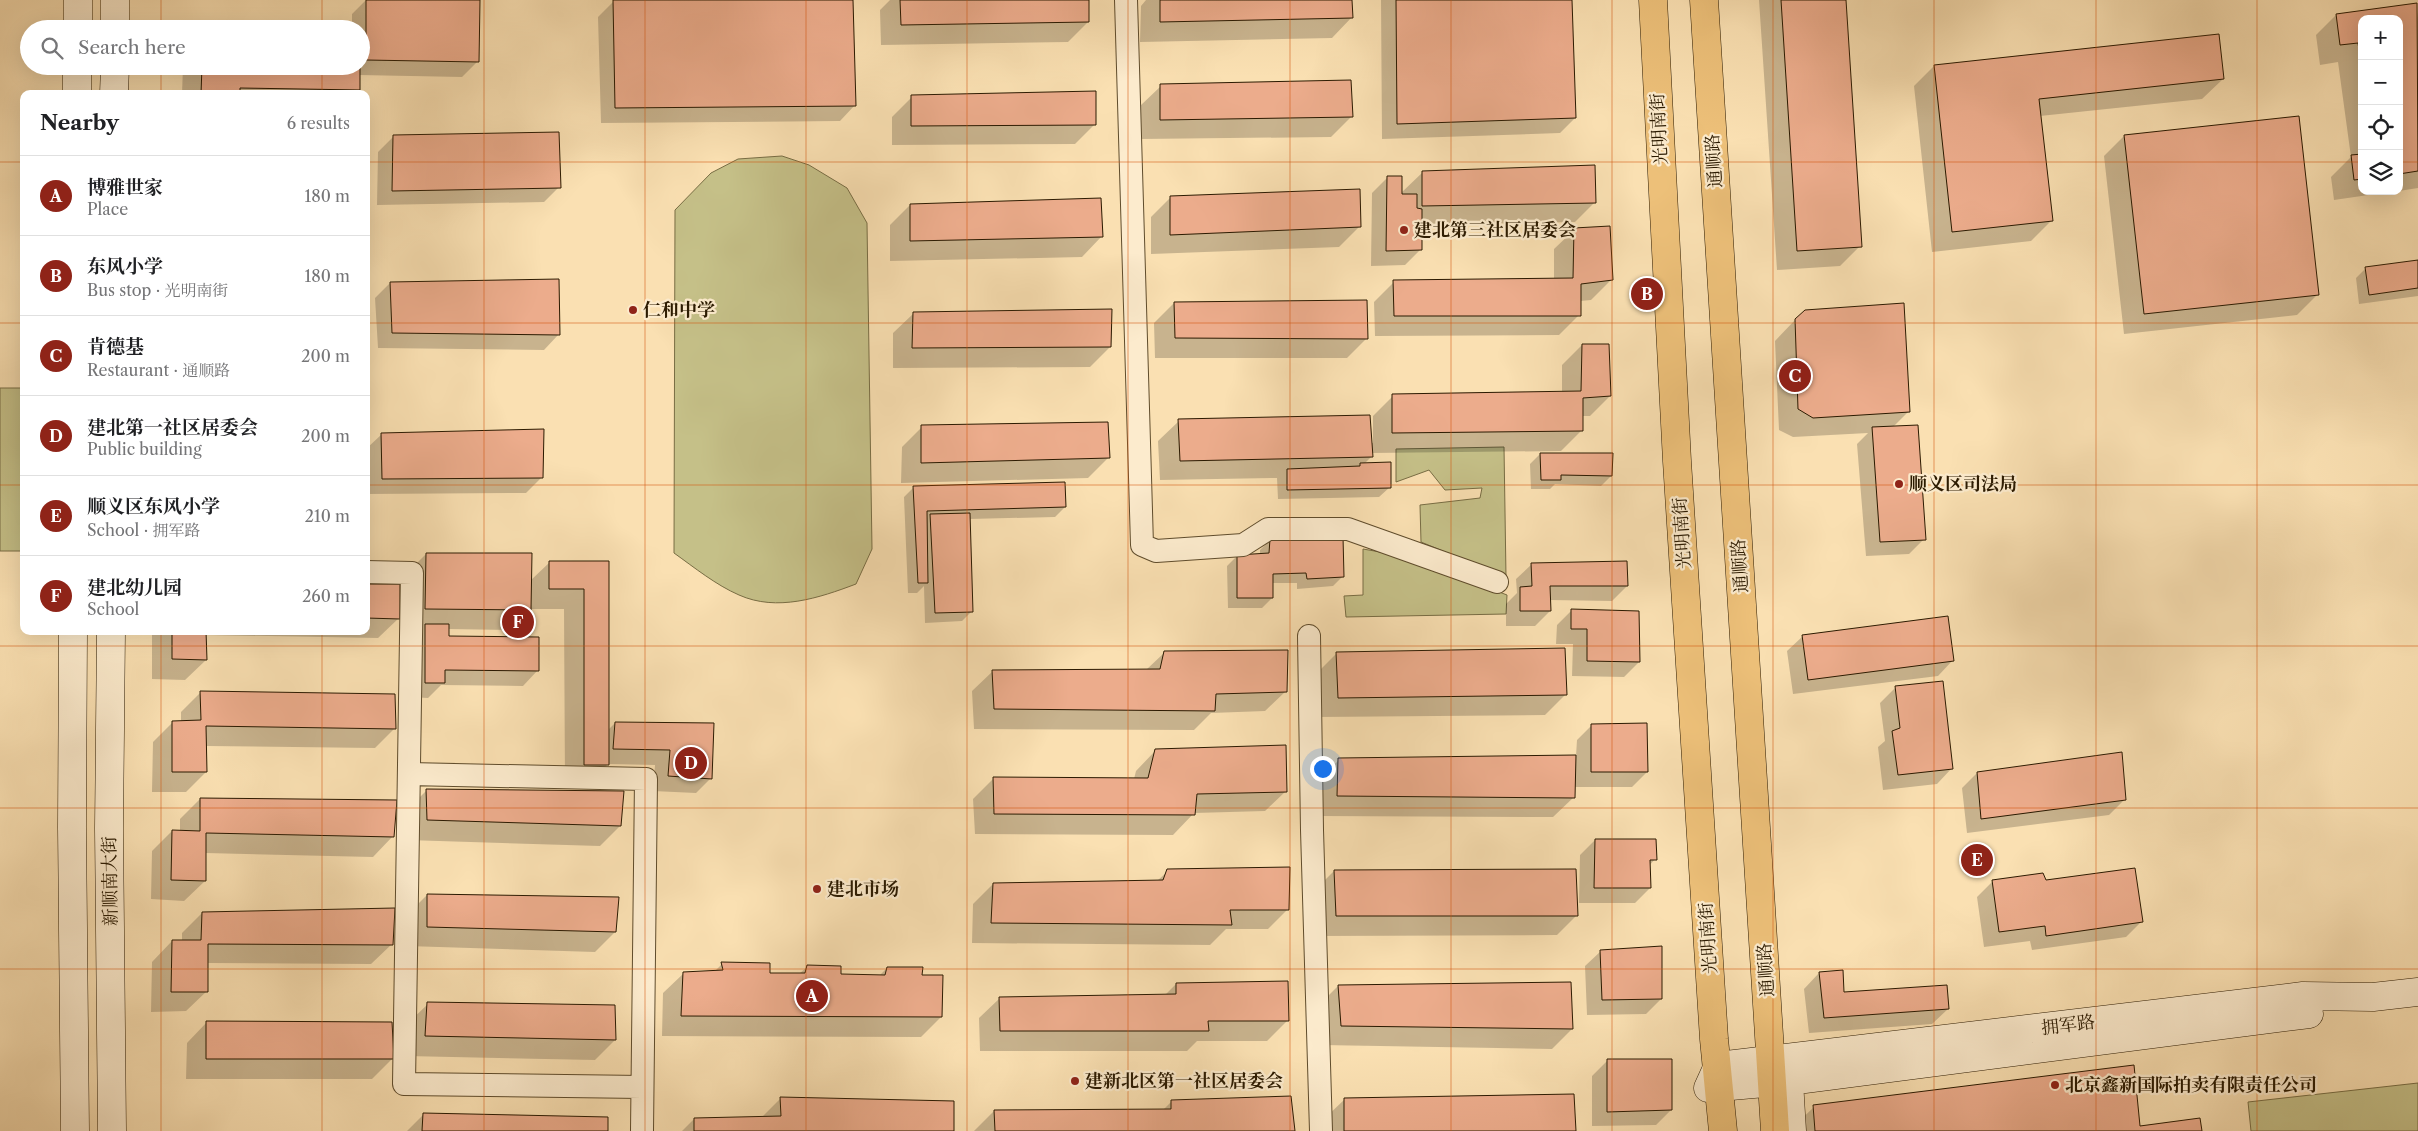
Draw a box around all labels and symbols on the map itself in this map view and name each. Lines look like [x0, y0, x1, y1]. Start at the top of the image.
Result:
street label: 光明南街 [1646, 92, 1672, 166]
street label: 通顺路 [1701, 133, 1727, 189]
place label: 建北第三社区居委会 [1414, 219, 1576, 241]
marker: 建北第三社区居委会 [1398, 224, 1410, 236]
pin: B [1631, 275, 1663, 313]
place label: 仁和中学 [643, 299, 715, 321]
marker: 仁和中学 [627, 304, 639, 316]
pin: C [1779, 357, 1811, 395]
place label: 顺义区司法局 [1909, 473, 2017, 495]
marker: 顺义区司法局 [1893, 478, 1905, 490]
street label: 光明南街 [1669, 496, 1695, 570]
street label: 通顺路 [1727, 538, 1753, 594]
pin: F [502, 603, 534, 641]
pin: D [675, 744, 707, 782]
your location [1310, 756, 1336, 782]
street label: 新顺南大街 [98, 836, 122, 926]
pin: E [1961, 841, 1993, 879]
place label: 建北市场 [827, 878, 899, 900]
marker: 建北市场 [811, 883, 823, 895]
street label: 光明南街 [1695, 901, 1721, 975]
street label: 通顺路 [1753, 942, 1779, 998]
pin: A [796, 977, 828, 1015]
street label: 拥军路 [2040, 1011, 2096, 1039]
place label: 建新北区第一社区居委会 [1085, 1070, 1283, 1092]
place label: 北京鑫新国际拍卖有限责任公司 [2065, 1074, 2317, 1096]
marker: 建新北区第一社区居委会 [1069, 1075, 1081, 1087]
marker: 北京鑫新国际拍卖有限责任公司 [2049, 1079, 2061, 1091]

